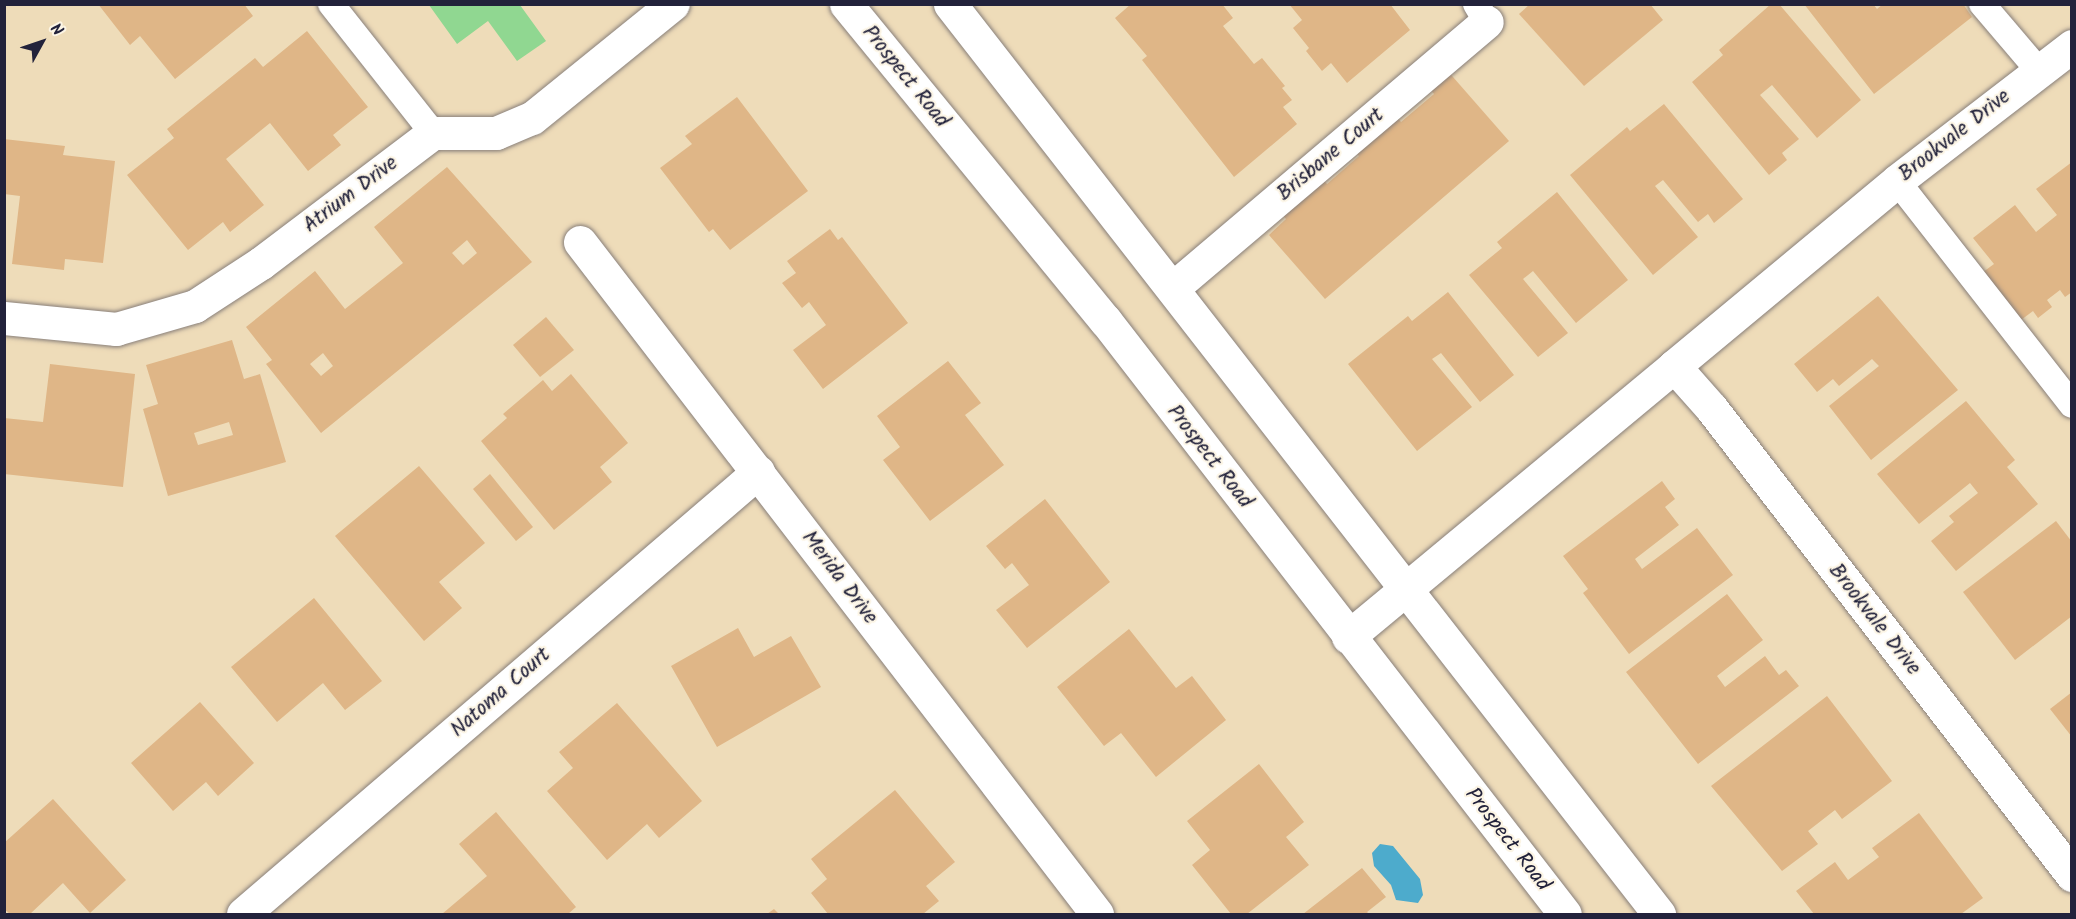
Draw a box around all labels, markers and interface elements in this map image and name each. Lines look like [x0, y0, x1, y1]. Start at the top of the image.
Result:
north arrow [12, 12, 72, 72]
text: N [43, 18, 69, 42]
street label: Prospect Road [856, 21, 954, 133]
street label: Brookvale Drive [1894, 85, 2016, 187]
street label: Brisbane Court [1273, 103, 1389, 207]
street label: Atrium Drive [299, 151, 403, 239]
street label: Prospect Road [1161, 400, 1257, 514]
street label: Merida Drive [796, 526, 882, 630]
street label: Brookvale Drive [1823, 559, 1925, 681]
street label: Natoma Court [446, 643, 556, 743]
street label: Prospect Road [1459, 783, 1555, 897]

